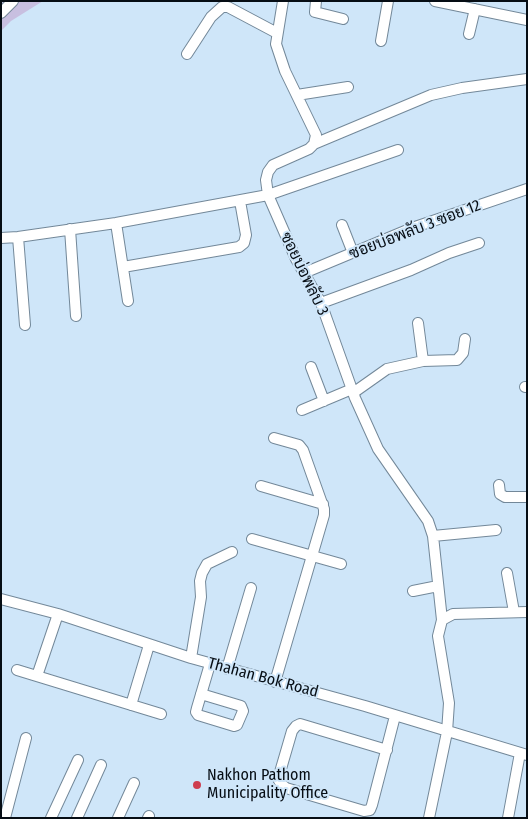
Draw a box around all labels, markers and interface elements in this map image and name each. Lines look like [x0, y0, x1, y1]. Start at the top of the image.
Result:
street label: ซอยบ่อพลับ 3 ซอย 12 [346, 196, 484, 264]
street label: ซอยบ่อพลับ 3 [276, 229, 332, 319]
street label: Thahan Bok Road [206, 654, 320, 702]
place label: Nakhon Pathom Municipality Office [207, 766, 328, 804]
marker: Nakhon Pathom Municipality Office [191, 779, 203, 791]

